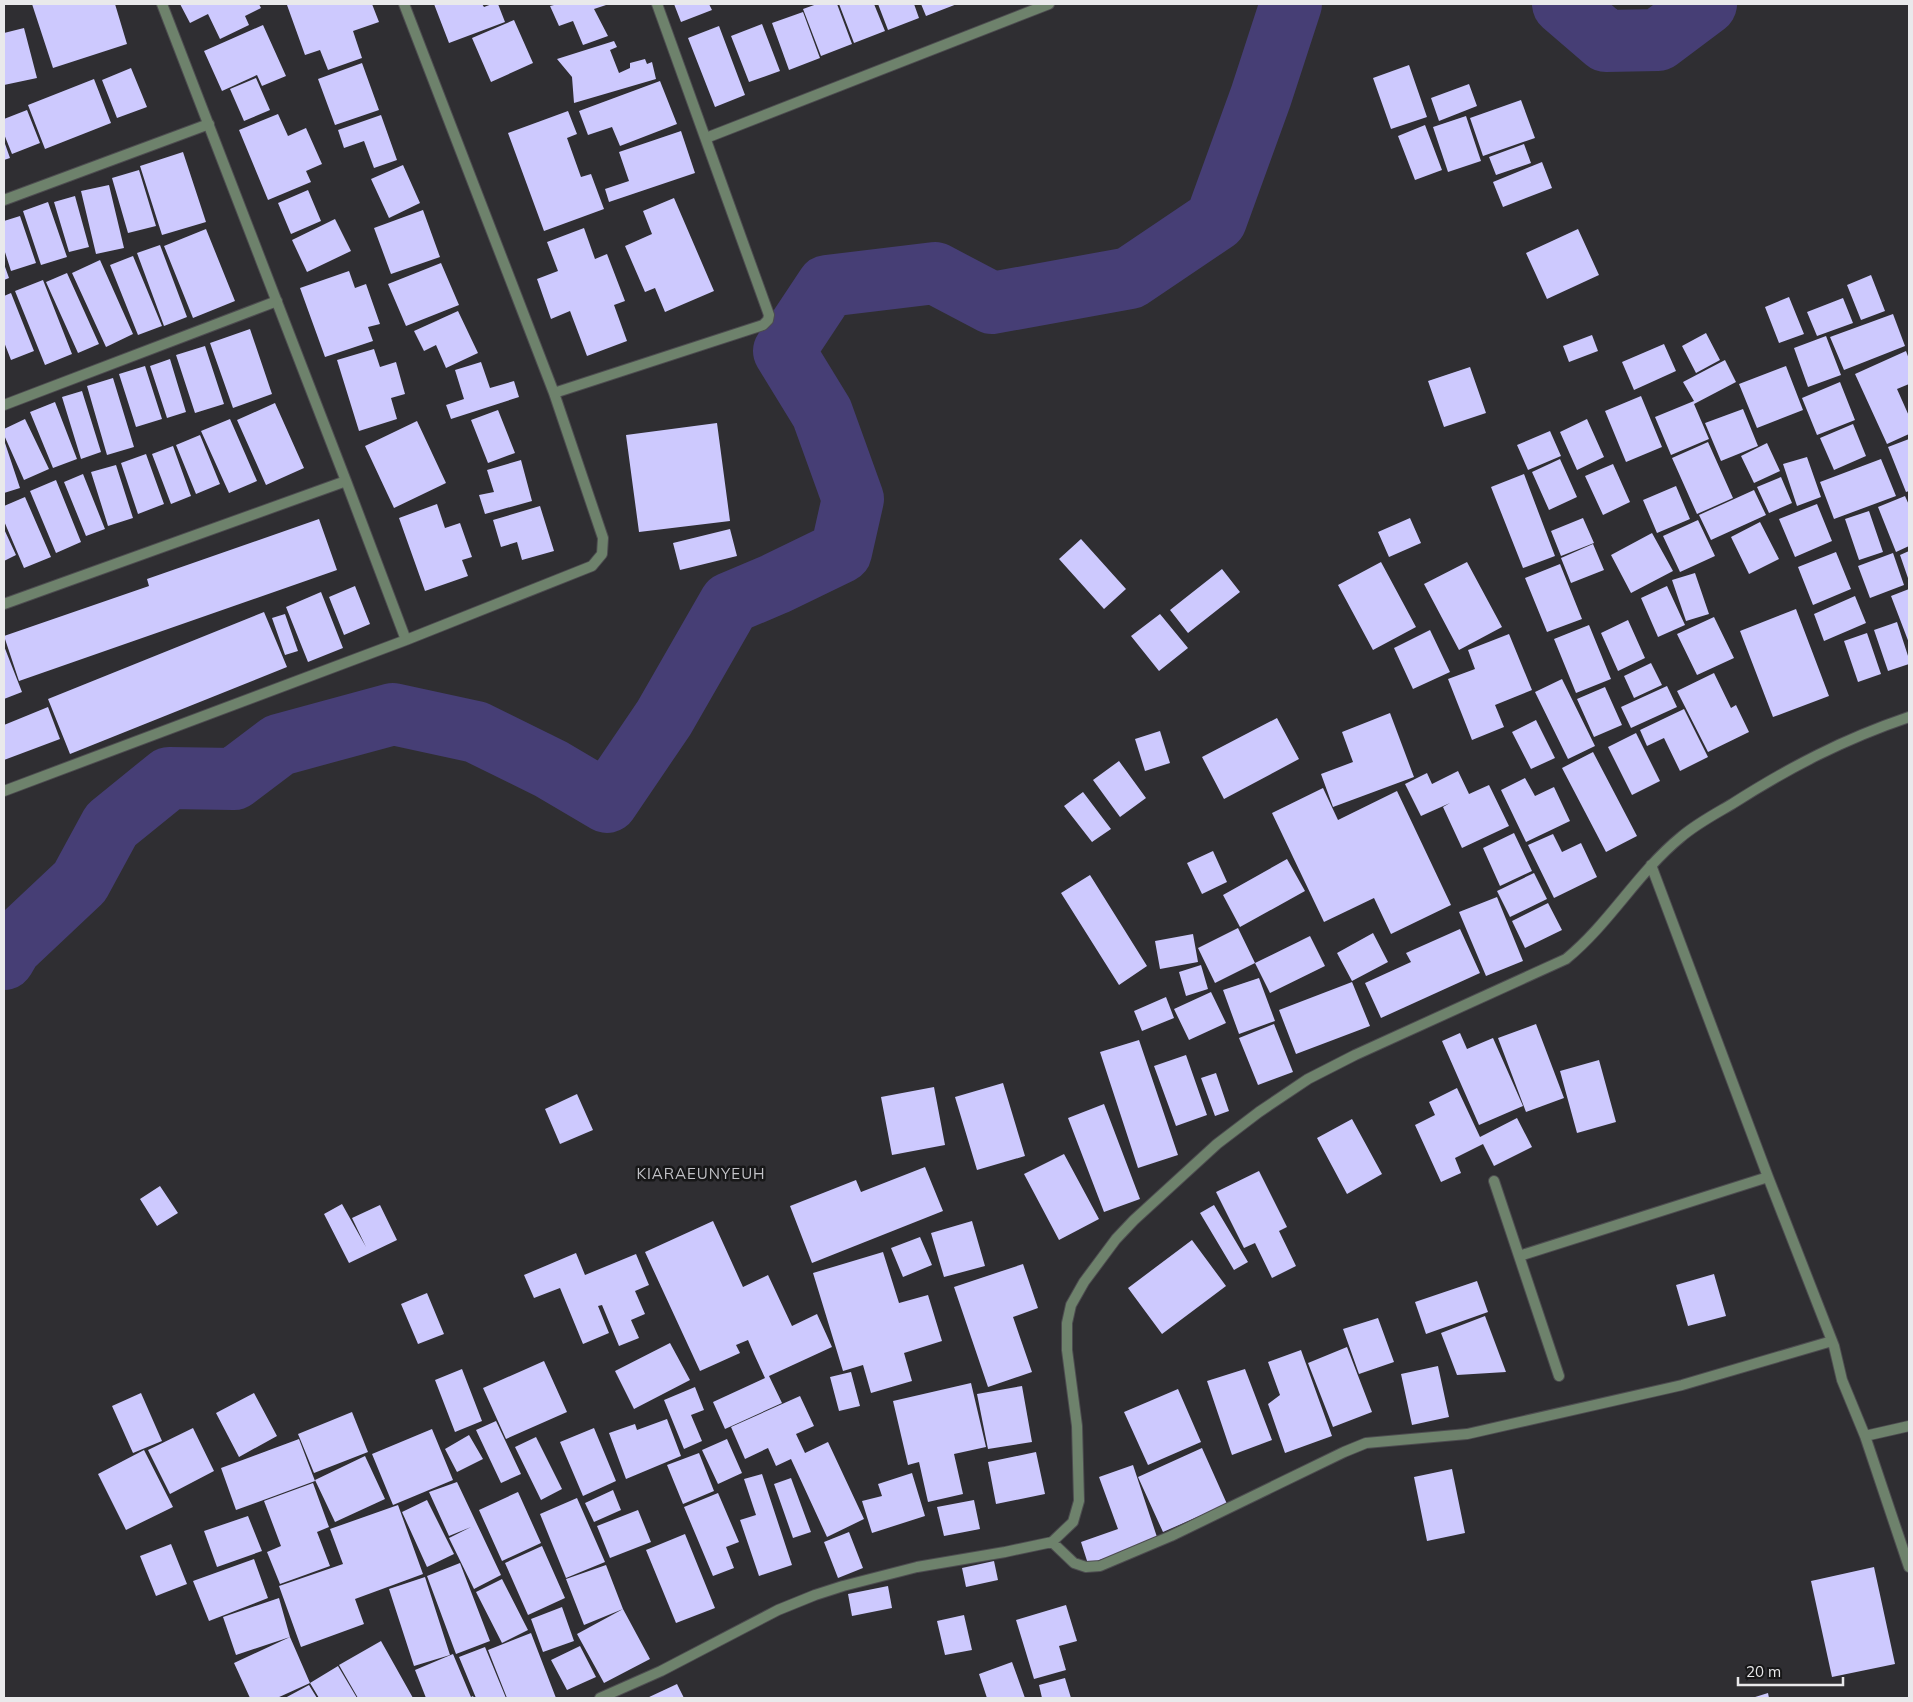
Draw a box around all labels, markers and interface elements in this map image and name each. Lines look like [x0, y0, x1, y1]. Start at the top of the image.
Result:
district label: KIARAEUNYEUH [636, 1164, 766, 1183]
scale bar [1738, 1654, 1843, 1686]
text: 20 m [1746, 1662, 1781, 1681]

